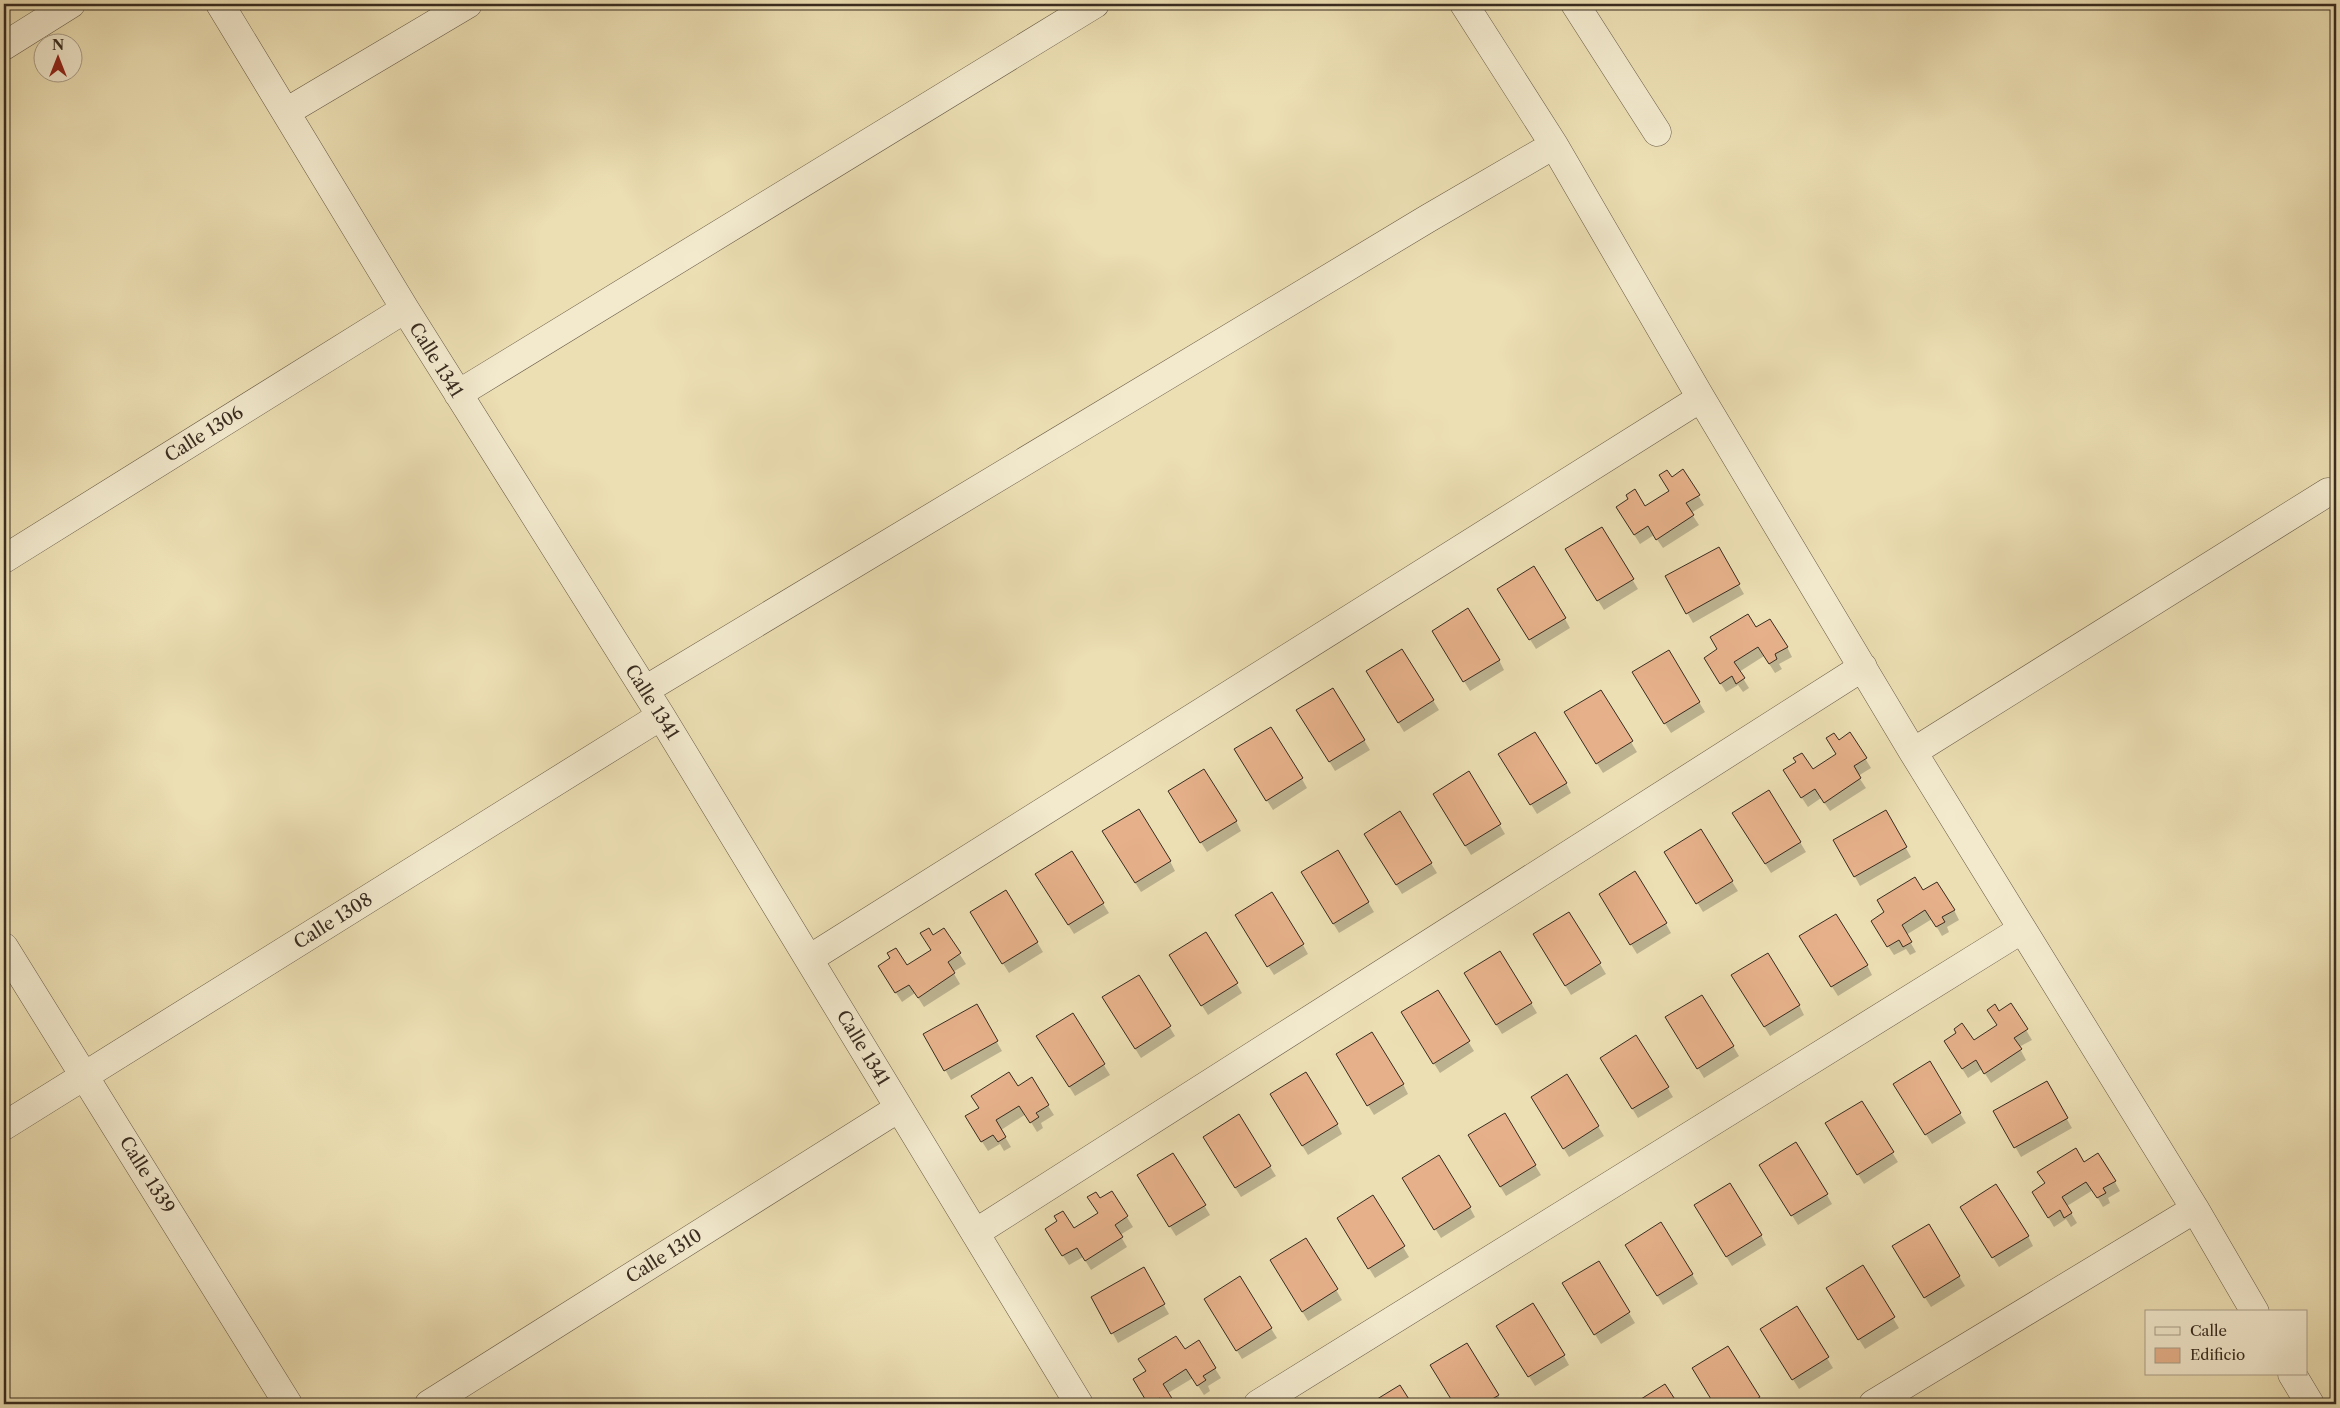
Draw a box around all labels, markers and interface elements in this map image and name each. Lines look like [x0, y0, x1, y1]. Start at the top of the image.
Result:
north arrow [32, 32, 82, 82]
text: N [52, 36, 64, 54]
street label: Calle 1341 [404, 318, 468, 402]
street label: Calle 1306 [161, 401, 247, 467]
street label: Calle 1341 [620, 660, 684, 744]
street label: Calle 1308 [290, 888, 376, 954]
street label: Calle 1341 [832, 1006, 894, 1090]
street label: Calle 1339 [115, 1132, 179, 1218]
street label: Calle 1310 [622, 1224, 706, 1288]
legend [2145, 1310, 2308, 1376]
text: Calle [2190, 1321, 2227, 1340]
text: Edificio [2190, 1345, 2245, 1364]

